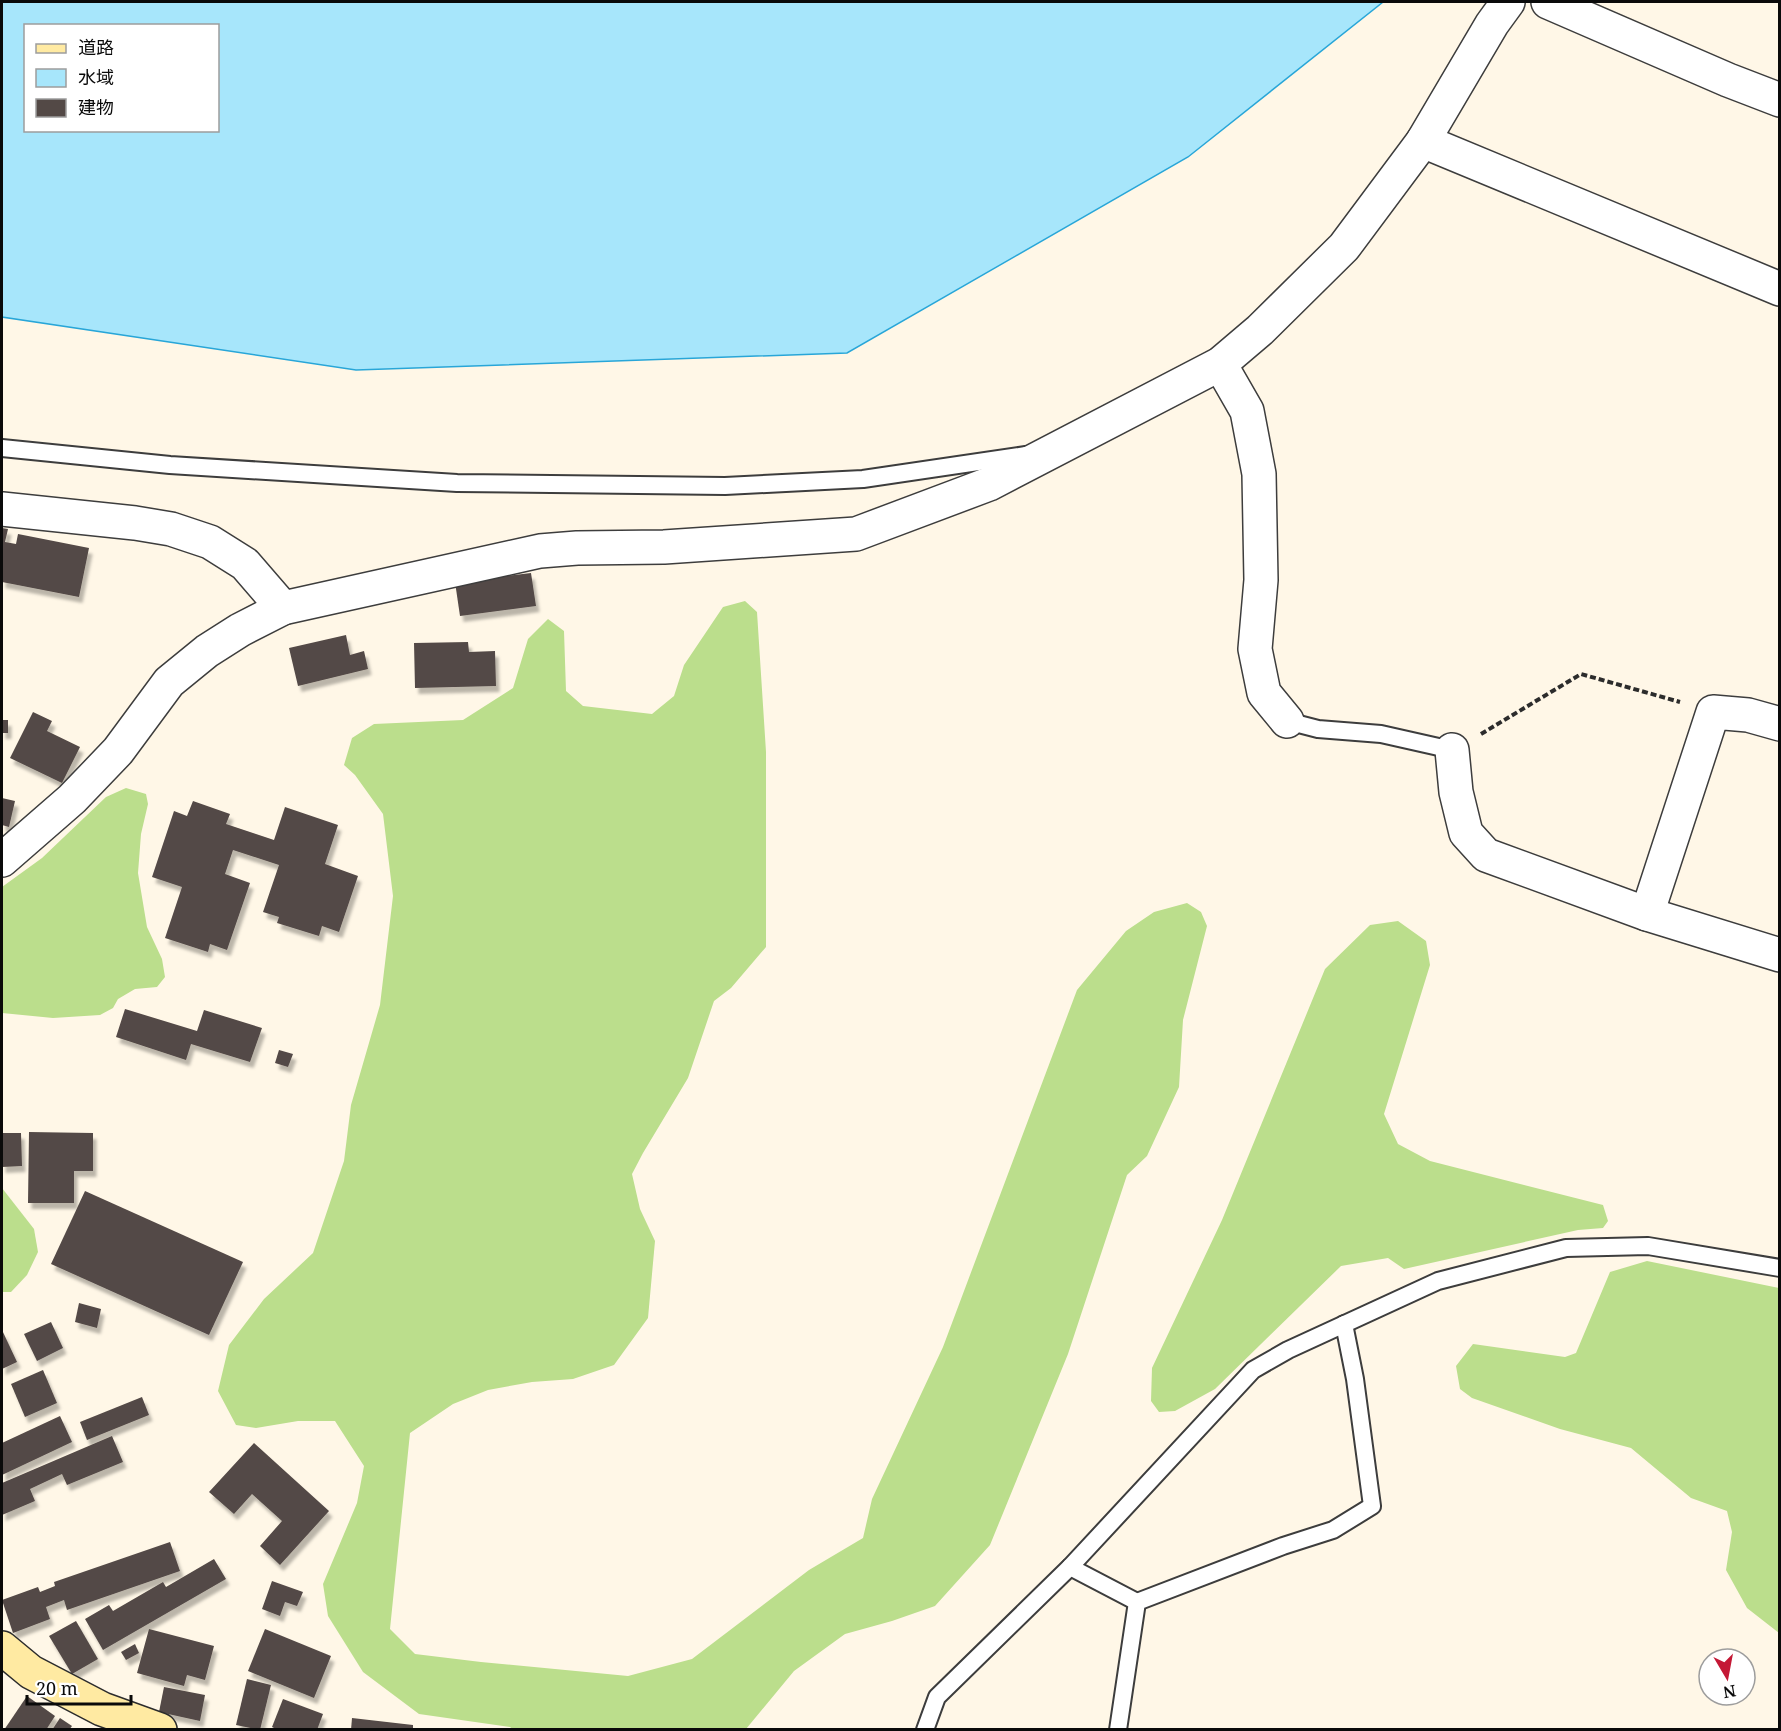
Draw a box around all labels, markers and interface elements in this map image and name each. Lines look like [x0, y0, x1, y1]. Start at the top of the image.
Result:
legend [24, 24, 219, 132]
text: 道路 [78, 35, 114, 59]
text: 水域 [78, 65, 114, 89]
text: 建物 [78, 95, 114, 119]
north arrow [1697, 1647, 1757, 1707]
scale bar [27, 1668, 130, 1706]
text: 20 m [36, 1676, 78, 1700]
text: N [1721, 1680, 1738, 1704]

